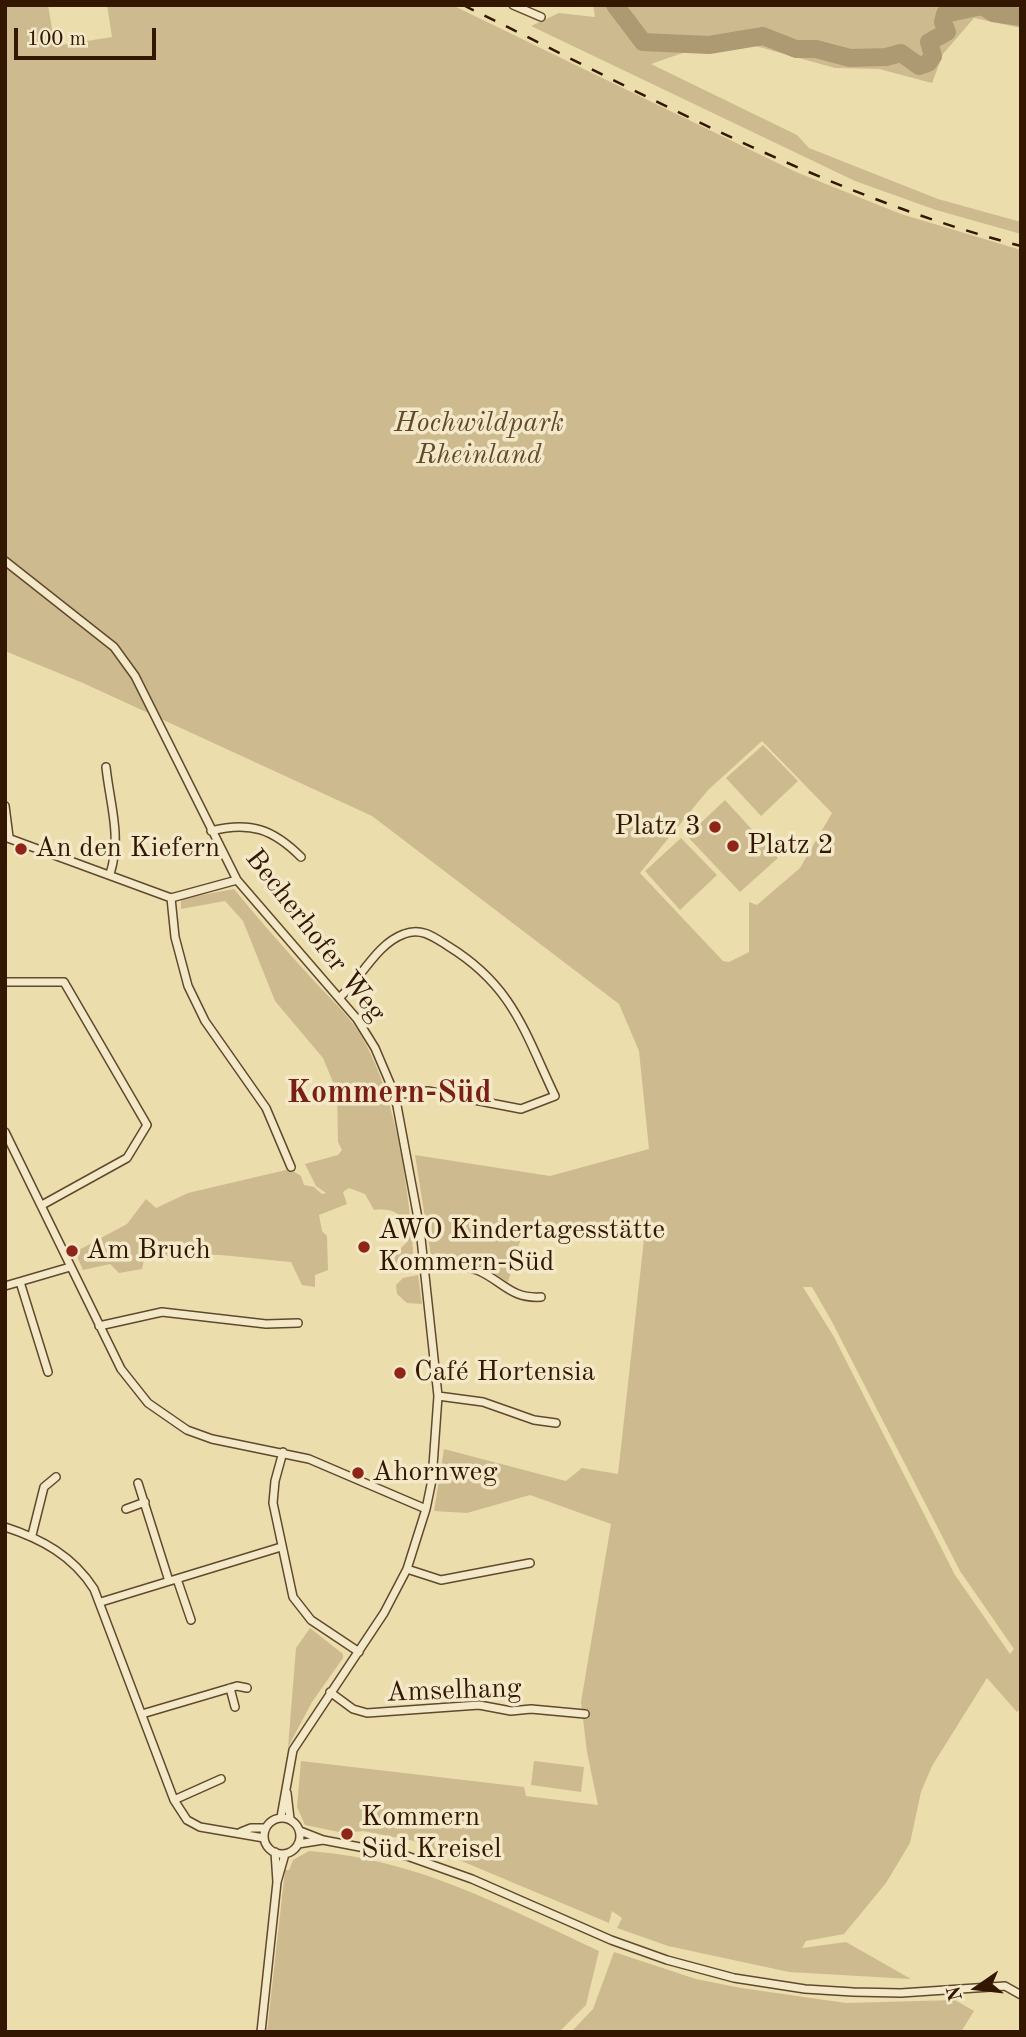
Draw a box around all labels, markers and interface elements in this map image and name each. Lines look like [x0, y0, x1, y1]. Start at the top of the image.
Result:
scale bar [18, 14, 159, 58]
text: 100 m [27, 29, 86, 50]
park label: Hochwildpark Rheinland [394, 407, 564, 473]
place label: Platz 3 [614, 810, 701, 844]
marker: Platz 3 [707, 819, 723, 835]
place label: Platz 2 [747, 829, 834, 863]
place label: An den Kiefern [35, 832, 220, 866]
marker: Platz 2 [725, 838, 741, 854]
marker: An den Kiefern [13, 841, 29, 857]
street label: Becherhofer Weg [237, 843, 393, 1029]
district label: Kommern-Süd [286, 1075, 492, 1113]
place label: AWO Kindertagesstätte Kommern-Süd [378, 1214, 665, 1280]
place label: Am Bruch [86, 1234, 211, 1268]
marker: AWO Kindertagesstätte Kommern-Süd [356, 1239, 372, 1255]
marker: Am Bruch [64, 1243, 80, 1259]
place label: Café Hortensia [414, 1356, 595, 1390]
marker: Café Hortensia [392, 1365, 408, 1381]
place label: Ahornweg [372, 1456, 497, 1490]
marker: Ahornweg [350, 1465, 366, 1481]
street label: Amselhang [386, 1672, 522, 1710]
place label: Kommern Süd Kreisel [361, 1801, 501, 1867]
marker: Kommern Süd Kreisel [339, 1826, 355, 1842]
north arrow [942, 1953, 1012, 2023]
text: N [945, 1984, 967, 2003]

